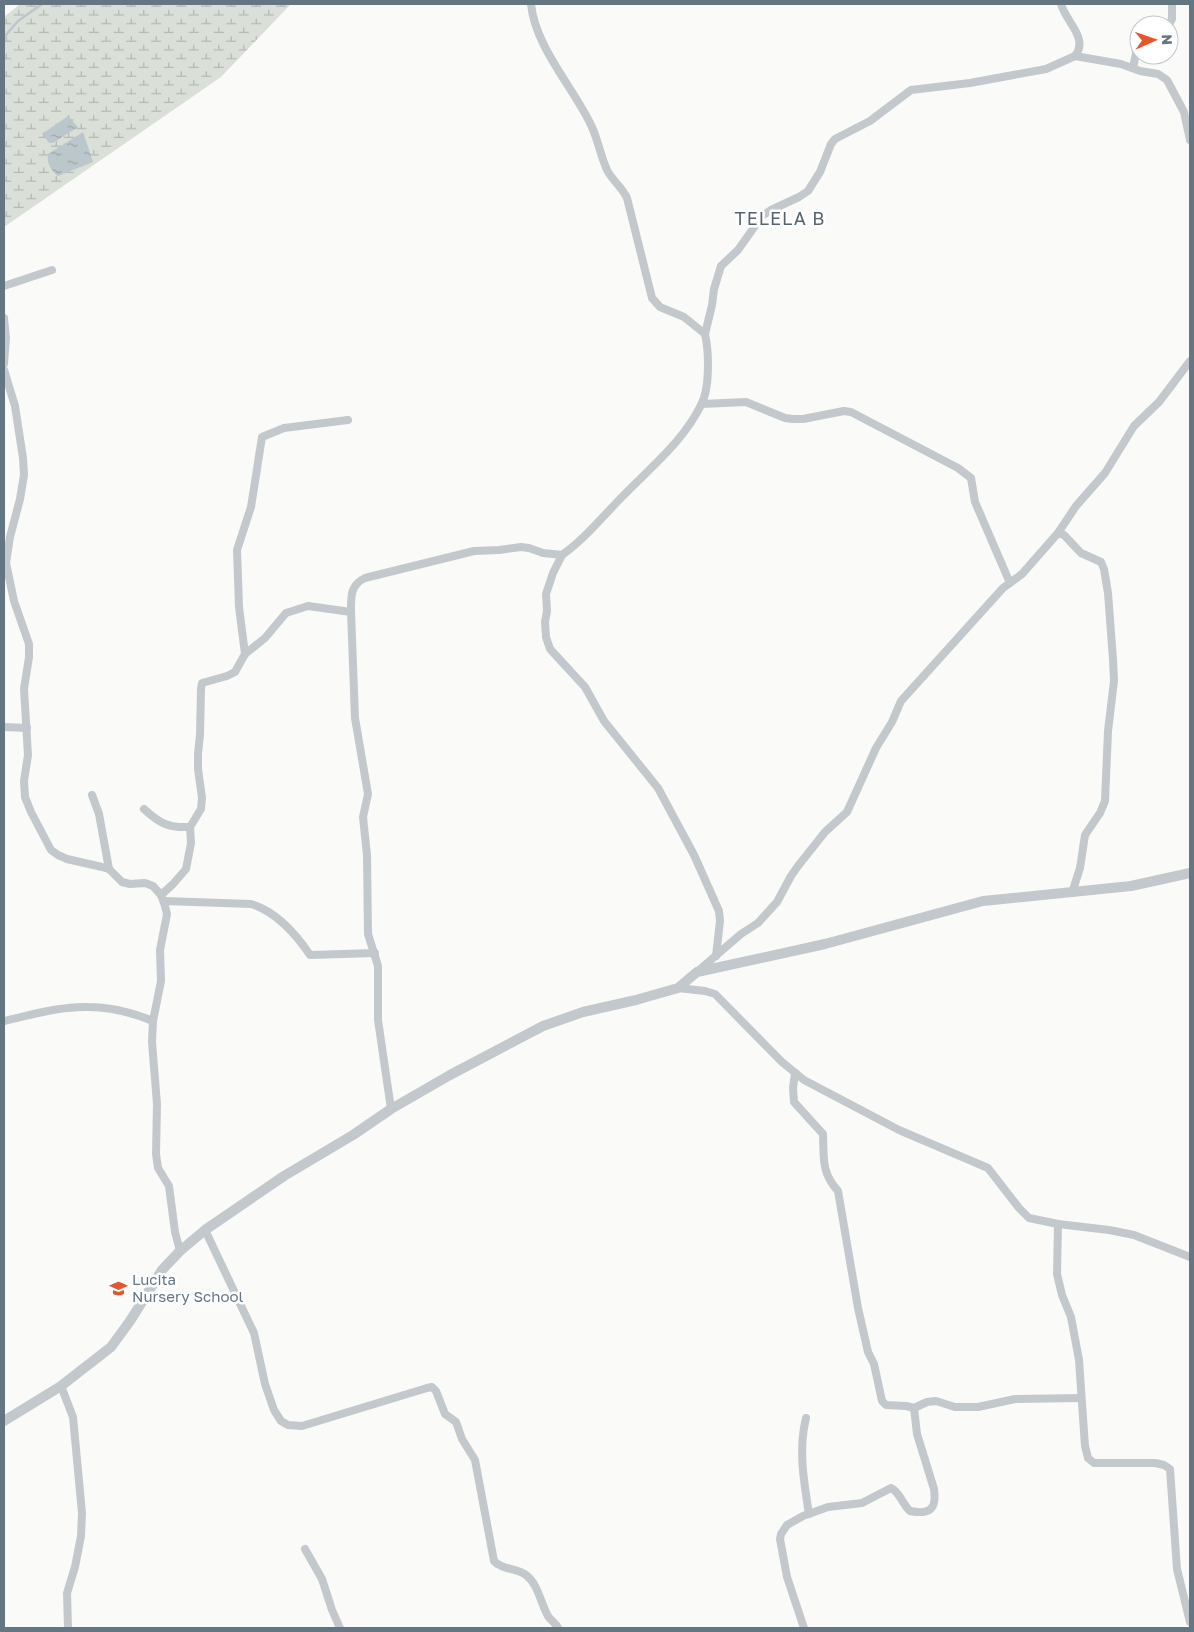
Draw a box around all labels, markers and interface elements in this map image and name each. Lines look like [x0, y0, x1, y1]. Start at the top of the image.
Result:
north arrow [1129, 15, 1179, 65]
text: N [1159, 34, 1176, 45]
district label: TELELA B [735, 207, 825, 229]
place label: Lucita Nursery School [132, 1270, 243, 1305]
school or university icon: Lucita Nursery School [108, 1278, 128, 1298]

